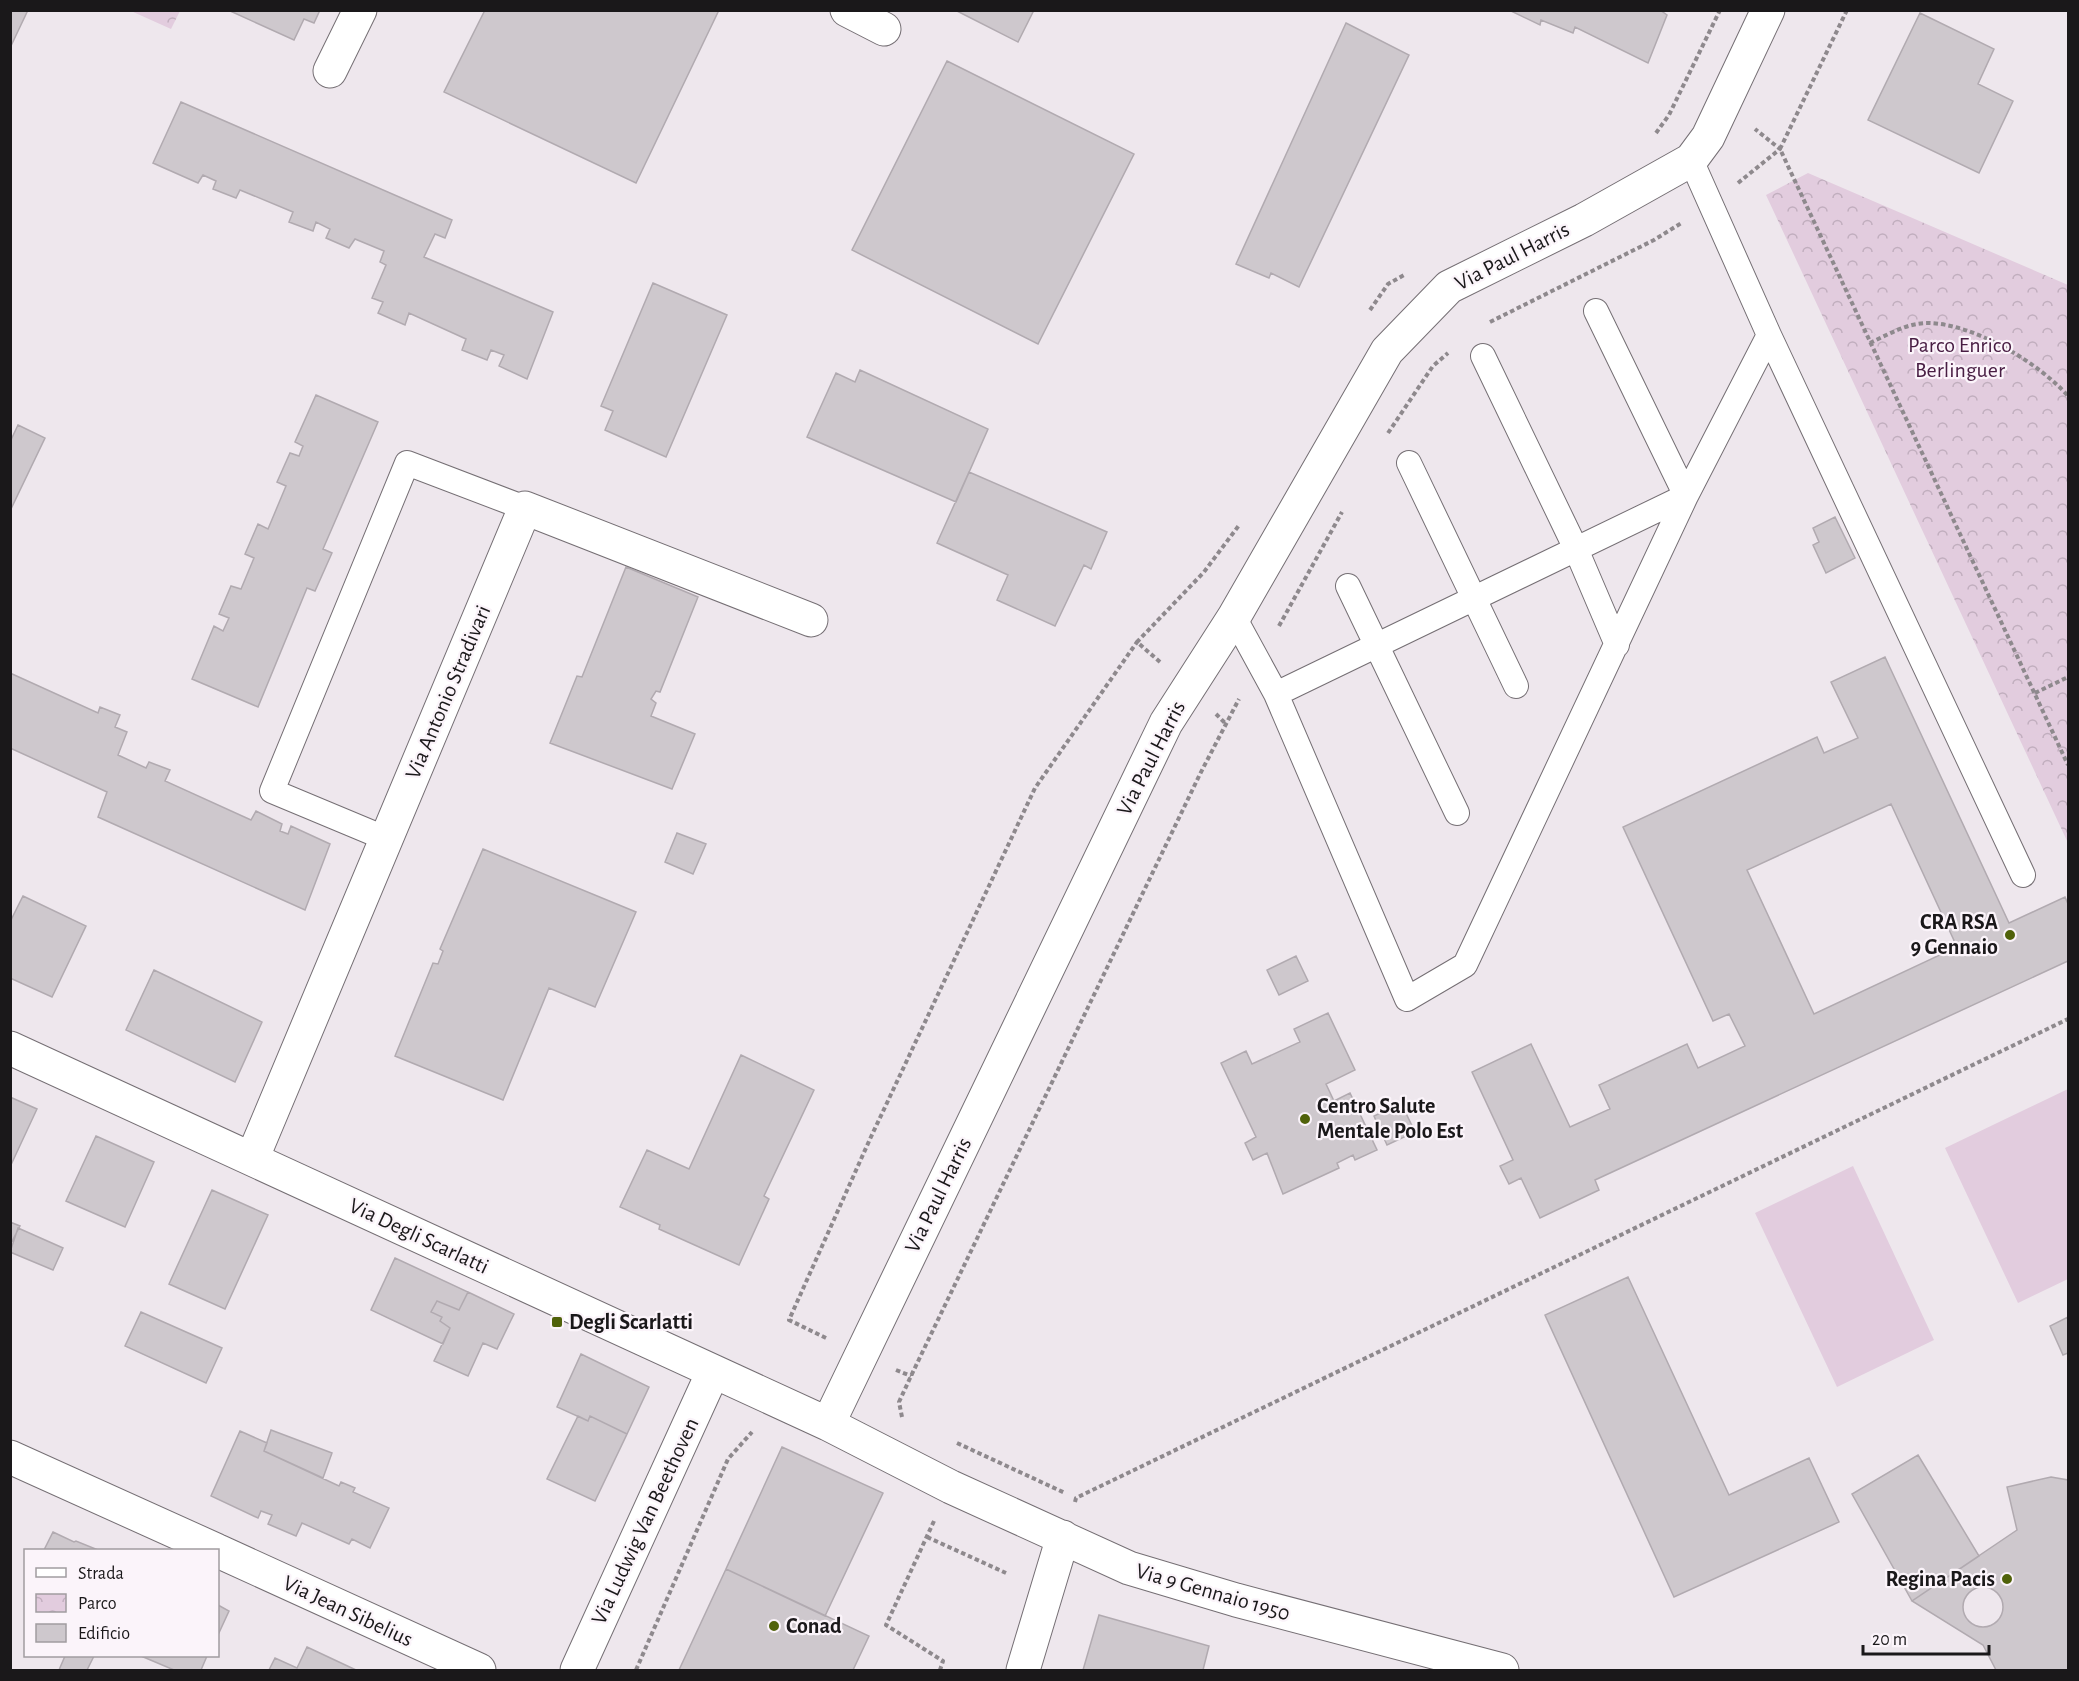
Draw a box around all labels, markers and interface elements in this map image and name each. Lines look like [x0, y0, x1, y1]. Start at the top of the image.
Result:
street label: Via Paul Harris [1451, 218, 1573, 294]
park label: Parco Enrico Berlinguer [1908, 334, 2012, 381]
street label: Via Antonio Stradivari [401, 602, 495, 782]
street label: Via Paul Harris [1113, 697, 1189, 819]
place label: CRA RSA 9 Gennaio [1911, 911, 1998, 958]
marker: CRA RSA 9 Gennaio [2003, 928, 2017, 942]
place label: Centro Salute Mentale Polo Est [1317, 1095, 1464, 1142]
marker: Centro Salute Mentale Polo Est [1298, 1112, 1312, 1126]
street label: Via Paul Harris [901, 1134, 975, 1256]
street label: Via Degli Scarlatti [346, 1194, 492, 1278]
place label: Degli Scarlatti [569, 1311, 693, 1333]
marker: Degli Scarlatti [550, 1315, 564, 1329]
street label: Via Ludwig Van Beethoven [587, 1414, 703, 1628]
legend [24, 1549, 219, 1657]
street label: Via 9 Gennaio 1950 [1133, 1559, 1293, 1625]
text: Strada [78, 1565, 124, 1583]
place label: Regina Pacis [1885, 1568, 1995, 1590]
street label: Via Jean Sibelius [280, 1571, 416, 1651]
marker: Regina Pacis [2000, 1572, 2014, 1586]
text: Parco [78, 1595, 117, 1613]
place label: Conad [786, 1615, 842, 1637]
scale bar [1863, 1618, 1989, 1656]
marker: Conad [767, 1619, 781, 1633]
text: Edificio [78, 1625, 130, 1643]
text: 20 m [1872, 1631, 1907, 1649]

